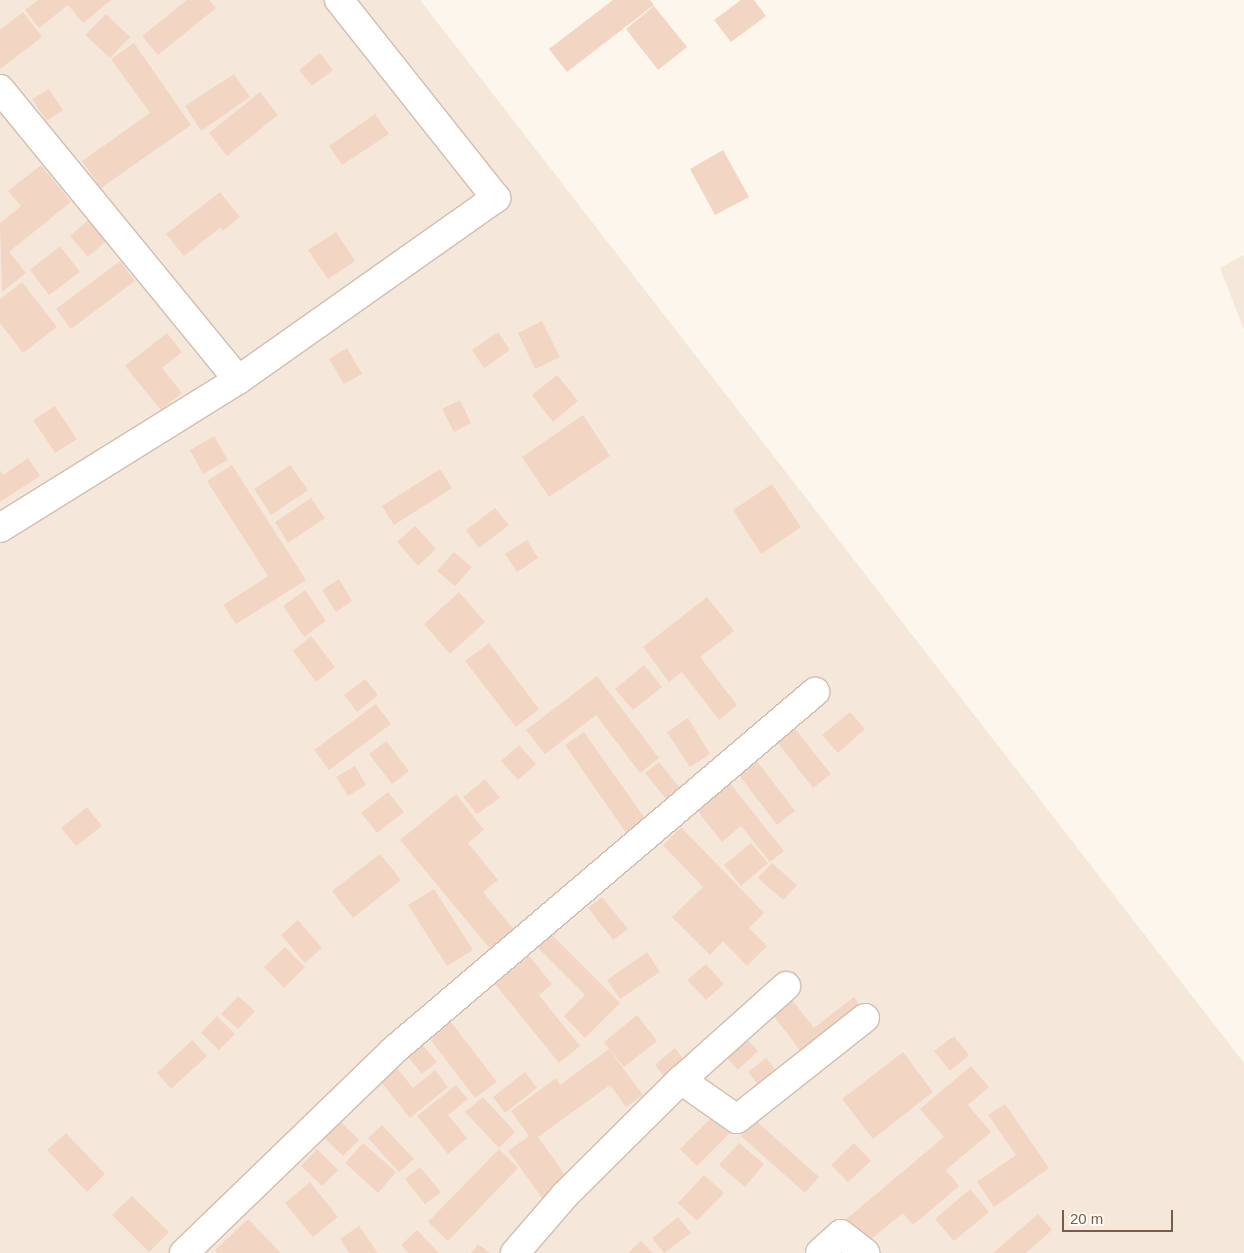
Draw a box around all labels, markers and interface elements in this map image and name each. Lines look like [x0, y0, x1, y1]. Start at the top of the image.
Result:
scale bar [1064, 1200, 1175, 1232]
text: 20 m [1070, 1210, 1103, 1227]

